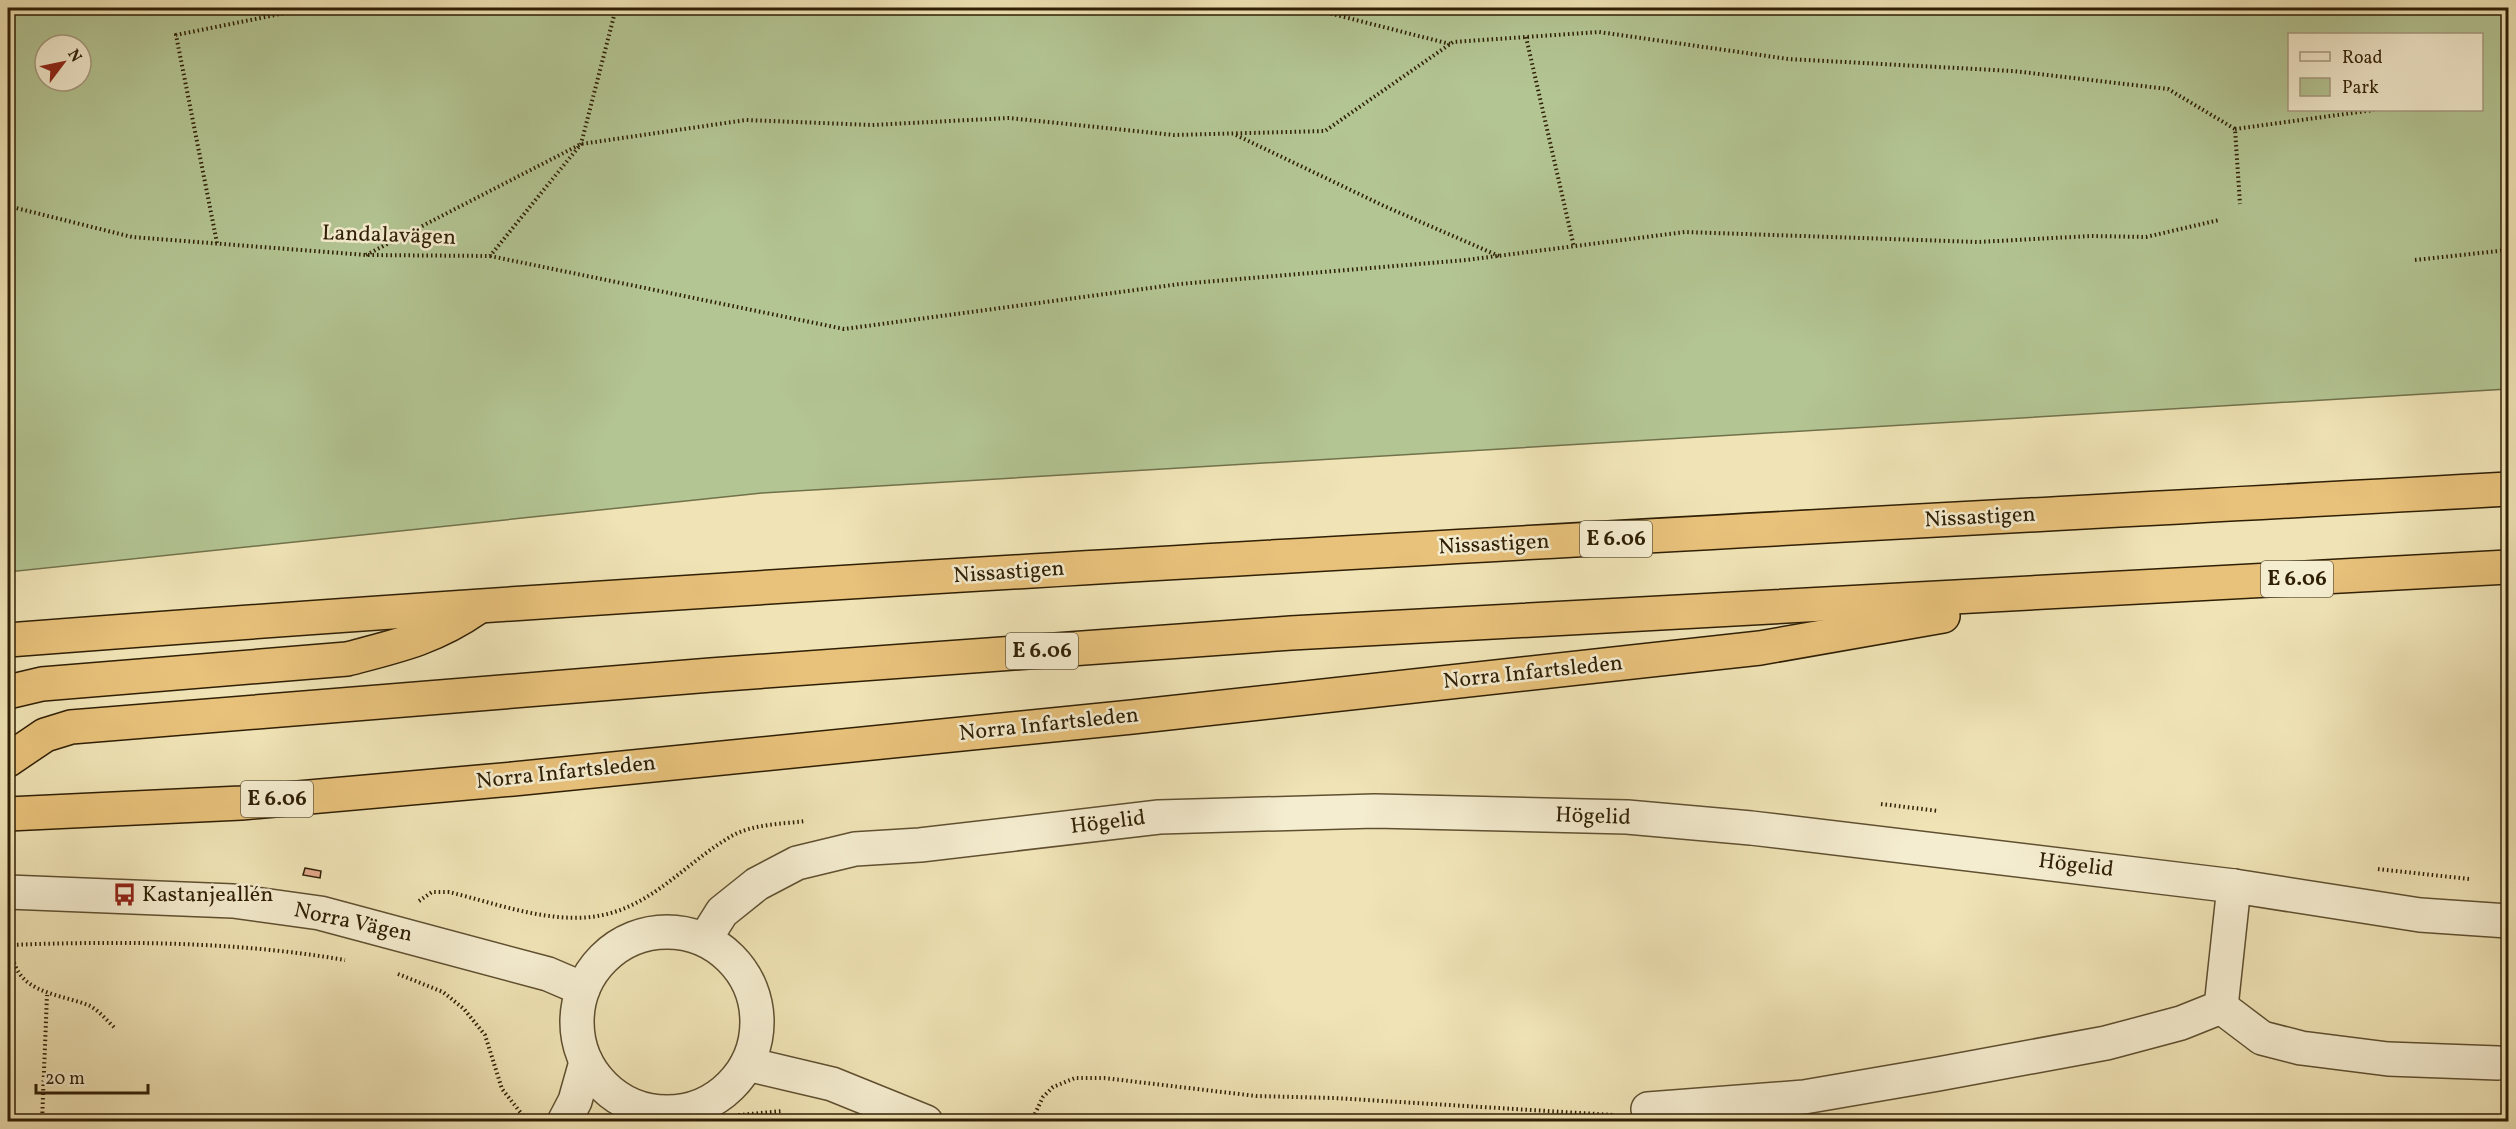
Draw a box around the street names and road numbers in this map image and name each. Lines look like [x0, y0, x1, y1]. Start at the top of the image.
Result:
street label: Landalavägen [321, 218, 457, 254]
street label: Nissastigen [1924, 500, 2036, 536]
road number: E 6.06 [1580, 521, 1652, 557]
street label: Nissastigen [1438, 527, 1550, 563]
street label: Nissastigen [952, 554, 1066, 592]
road number: E 6.06 [2261, 561, 2333, 597]
road number: E 6.06 [1006, 633, 1078, 669]
street label: Norra Infartsleden [1442, 648, 1624, 698]
street label: Norra Infartsleden [958, 700, 1140, 750]
street label: Norra Infartsleden [475, 748, 657, 798]
road number: E 6.06 [241, 781, 313, 817]
street label: Högelid [1555, 800, 1631, 834]
street label: Högelid [1069, 803, 1147, 843]
street label: Högelid [2037, 846, 2115, 886]
street label: Norra Vägen [291, 895, 415, 951]

